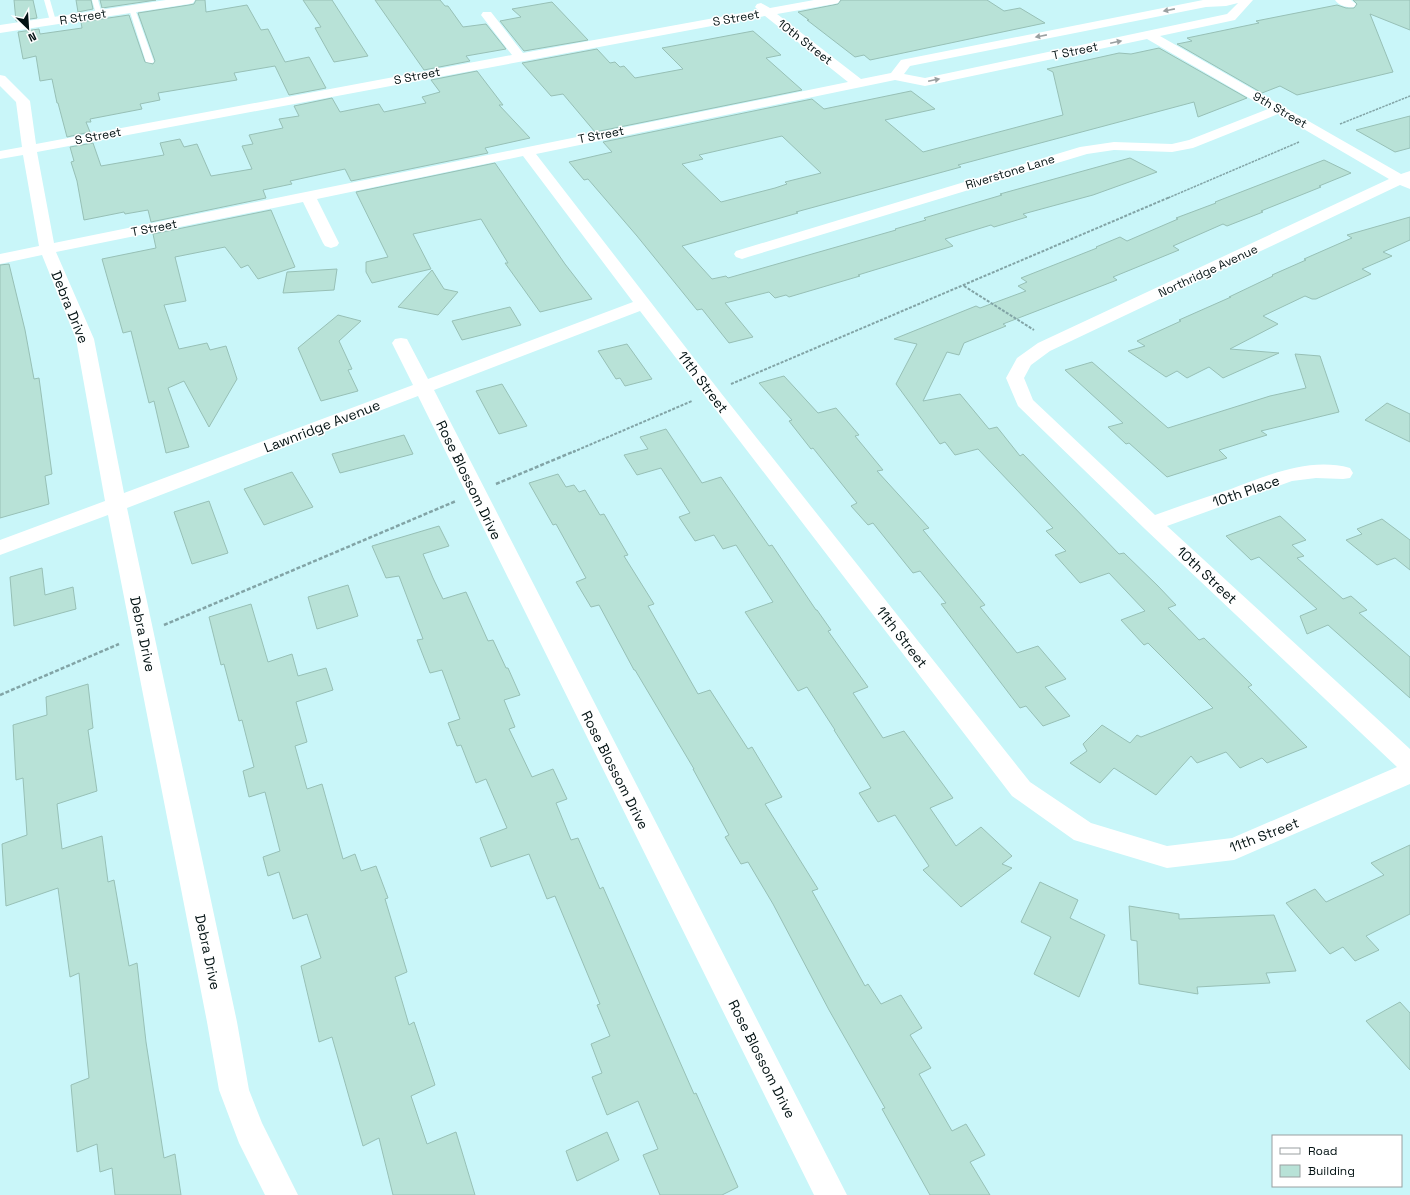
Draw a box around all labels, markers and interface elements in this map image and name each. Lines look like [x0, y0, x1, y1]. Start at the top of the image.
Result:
street label: R Street [58, 5, 108, 29]
street label: S Street [711, 6, 761, 30]
one-way arrow [1163, 7, 1175, 13]
north arrow [8, 8, 48, 48]
street label: 10th Street [774, 16, 836, 68]
text: N [26, 29, 39, 45]
one-way arrow [1035, 33, 1047, 39]
street label: T Street [1051, 38, 1099, 64]
one-way arrow [1110, 39, 1122, 45]
street label: S Street [392, 64, 442, 88]
one-way arrow [927, 77, 940, 83]
street label: 9th Street [1250, 88, 1310, 132]
street label: T Street [577, 123, 625, 147]
street label: S Street [73, 124, 123, 148]
street label: Riverstone Lane [963, 151, 1057, 193]
street label: T Street [130, 216, 178, 240]
street label: Northridge Avenue [1156, 241, 1260, 301]
street label: Debra Drive [47, 268, 93, 346]
street label: 11th Street [674, 347, 732, 417]
street label: Lawnridge Avenue [261, 396, 383, 456]
street label: Rose Blossom Drive [432, 417, 506, 543]
street label: 10th Place [1210, 471, 1282, 511]
street label: 10th Street [1173, 542, 1241, 608]
street label: Debra Drive [126, 595, 160, 673]
street label: 11th Street [872, 603, 932, 671]
street label: Rose Blossom Drive [577, 708, 653, 832]
street label: 11th Street [1227, 813, 1301, 857]
street label: Debra Drive [191, 913, 225, 991]
street label: Rose Blossom Drive [724, 997, 800, 1121]
legend [1272, 1135, 1402, 1187]
text: Road [1308, 1143, 1337, 1159]
text: Building [1308, 1163, 1355, 1179]

